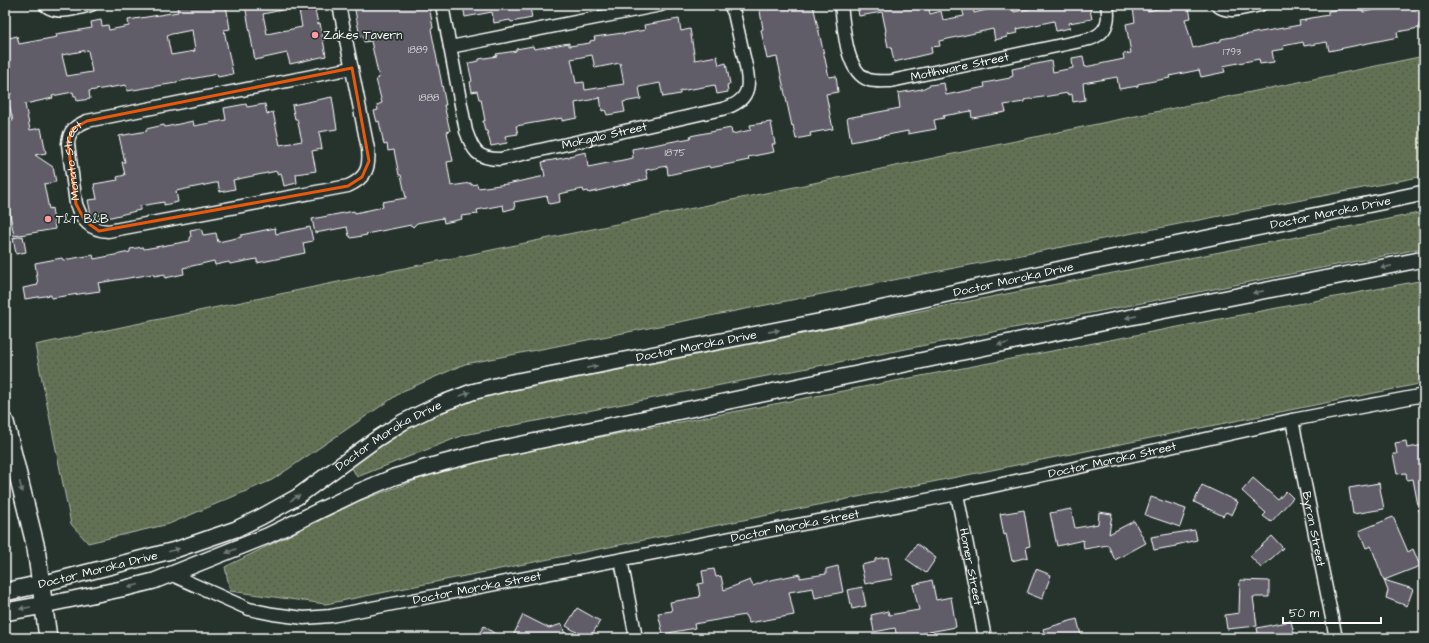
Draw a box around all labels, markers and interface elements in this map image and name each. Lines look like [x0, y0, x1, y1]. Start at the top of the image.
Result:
place label: Zakes Tavern [323, 27, 402, 44]
marker: Zakes Tavern [310, 30, 320, 40]
house number: 1889 [408, 43, 428, 57]
house number: 1793 [1223, 45, 1241, 59]
street label: Motlhware Street [909, 48, 1011, 85]
house number: 1888 [419, 91, 440, 105]
street label: Monato Street [59, 116, 85, 202]
street label: Mokgalo Street [560, 118, 649, 153]
house number: 1875 [665, 146, 686, 160]
street label: Doctor Moroka Drive [1269, 192, 1393, 233]
place label: T&T B&B [56, 211, 109, 228]
marker: T&T B&B [43, 214, 53, 224]
street label: Doctor Moroka Drive [952, 258, 1076, 301]
one-way arrow [1380, 264, 1392, 270]
one-way arrow [1252, 289, 1264, 295]
one-way arrow [1125, 315, 1137, 321]
street label: Doctor Moroka Drive [635, 326, 759, 366]
one-way arrow [768, 328, 780, 334]
one-way arrow [997, 341, 1010, 347]
one-way arrow [586, 363, 598, 369]
one-way arrow [459, 391, 471, 397]
street label: Doctor Moroka Drive [332, 396, 445, 475]
street label: Doctor Moroka Street [1047, 437, 1178, 482]
one-way arrow [18, 481, 24, 493]
street label: Byron Street [1298, 490, 1330, 568]
one-way arrow [289, 494, 301, 501]
street label: Doctor Moroka Street [729, 505, 861, 546]
street label: Homer Street [955, 527, 987, 607]
street label: Doctor Moroka Drive [37, 547, 160, 593]
one-way arrow [168, 547, 180, 553]
one-way arrow [225, 548, 237, 554]
street label: Doctor Moroka Street [411, 567, 543, 608]
one-way arrow [127, 584, 139, 590]
scale bar [1283, 599, 1381, 625]
text: 50 m [1289, 605, 1320, 622]
one-way arrow [18, 606, 31, 612]

